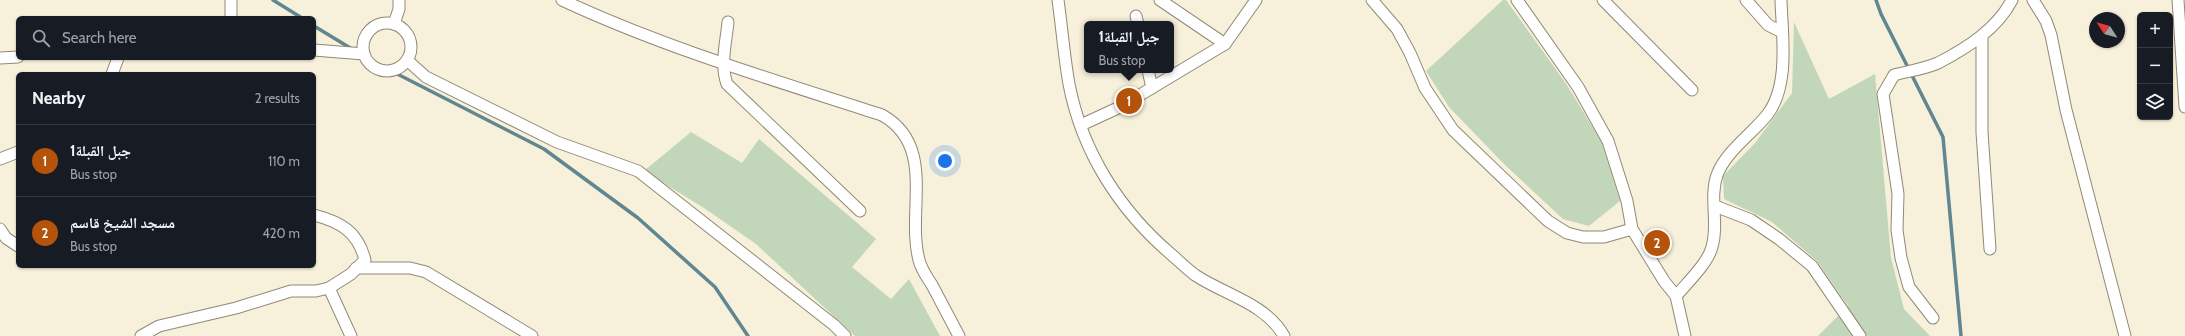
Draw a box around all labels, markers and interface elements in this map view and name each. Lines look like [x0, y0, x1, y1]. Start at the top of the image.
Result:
north arrow [2089, 12, 2125, 48]
map controls [2137, 12, 2173, 120]
button: + [2137, 12, 2173, 48]
search box [16, 16, 316, 60]
popup [1084, 21, 1174, 73]
icon: search [30, 27, 52, 49]
text: جبل القبلة1 [1098, 28, 1160, 46]
text: Search here [62, 29, 137, 47]
button: − [2137, 48, 2173, 84]
text: Bus stop [1098, 52, 1145, 68]
button: layers [2137, 84, 2173, 120]
pin: 1 [1116, 86, 1142, 116]
text: Nearby [32, 88, 85, 108]
text: 2 results [255, 90, 300, 106]
text: جبل القبلة1 [70, 142, 131, 160]
your location [935, 151, 955, 171]
text: 1 [43, 153, 47, 169]
text: 110 m [268, 153, 300, 169]
text: Bus stop [70, 166, 117, 182]
text: مسجد الشيخ قاسم [70, 214, 175, 232]
text: 2 [42, 225, 48, 241]
text: 420 m [262, 225, 300, 241]
pin: 2 [1644, 228, 1670, 258]
text: Bus stop [70, 238, 117, 254]

